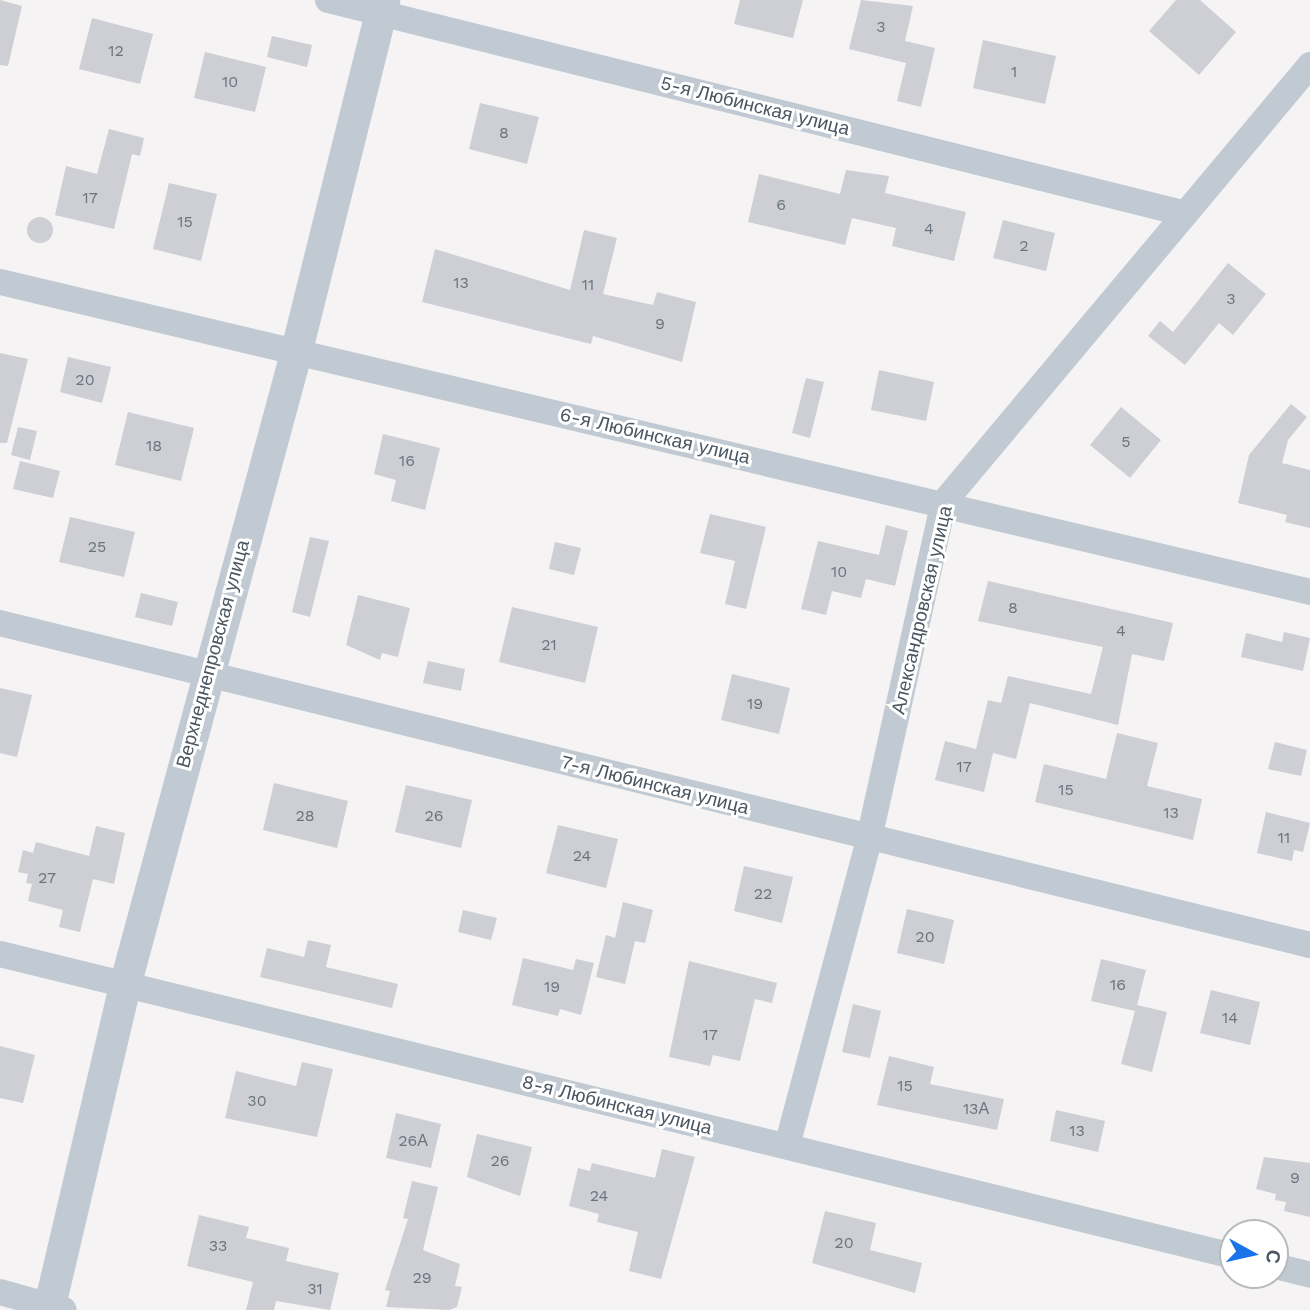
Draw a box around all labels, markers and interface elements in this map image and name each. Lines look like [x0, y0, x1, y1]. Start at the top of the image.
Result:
house number: 3 [876, 17, 886, 37]
house number: 12 [108, 41, 124, 61]
house number: 1 [1011, 62, 1017, 82]
street label: 5-я Любинская улица [658, 71, 852, 141]
house number: 10 [222, 72, 238, 92]
house number: 8 [499, 123, 509, 143]
house number: 17 [82, 188, 98, 208]
house number: 6 [776, 195, 786, 215]
house number: 15 [177, 212, 193, 232]
house number: 4 [924, 219, 934, 239]
house number: 2 [1019, 236, 1029, 256]
house number: 13 [453, 273, 469, 293]
house number: 11 [582, 275, 594, 295]
house number: 3 [1226, 289, 1236, 309]
house number: 9 [655, 314, 665, 334]
house number: 20 [75, 370, 95, 390]
street label: 6-я Любинская улица [558, 403, 752, 469]
house number: 5 [1121, 432, 1131, 452]
house number: 18 [146, 436, 162, 456]
house number: 16 [399, 451, 415, 471]
street label: Александровская улица [887, 504, 957, 716]
house number: 25 [88, 537, 106, 557]
street label: Верхнеднепровская улица [172, 538, 254, 770]
house number: 10 [831, 562, 847, 582]
house number: 8 [1008, 598, 1018, 618]
house number: 4 [1116, 621, 1126, 641]
house number: 21 [541, 635, 557, 655]
house number: 19 [747, 694, 763, 714]
street label: 7-я Любинская улица [559, 751, 751, 819]
house number: 17 [956, 757, 972, 777]
house number: 15 [1058, 780, 1074, 800]
house number: 13 [1163, 803, 1179, 823]
house number: 28 [295, 806, 315, 826]
house number: 26 [424, 806, 444, 826]
house number: 11 [1278, 828, 1290, 848]
house number: 24 [573, 846, 591, 866]
house number: 27 [38, 868, 56, 888]
house number: 22 [754, 884, 772, 904]
house number: 20 [915, 927, 935, 947]
house number: 16 [1110, 975, 1126, 995]
house number: 19 [544, 977, 560, 997]
house number: 14 [1222, 1008, 1238, 1028]
house number: 17 [702, 1025, 718, 1045]
street label: 8-я Любинская улица [520, 1070, 714, 1140]
house number: 15 [897, 1076, 913, 1096]
house number: 30 [247, 1091, 267, 1111]
house number: 13А [963, 1099, 989, 1119]
house number: 13 [1069, 1121, 1085, 1141]
house number: 26А [398, 1131, 428, 1151]
house number: 26 [490, 1151, 510, 1171]
house number: 9 [1290, 1168, 1300, 1188]
house number: 24 [590, 1186, 608, 1206]
north arrow [1219, 1219, 1289, 1289]
house number: 20 [834, 1233, 854, 1253]
house number: 33 [209, 1236, 227, 1256]
text: С [1261, 1248, 1286, 1265]
house number: 29 [412, 1268, 432, 1288]
house number: 31 [307, 1279, 323, 1299]

